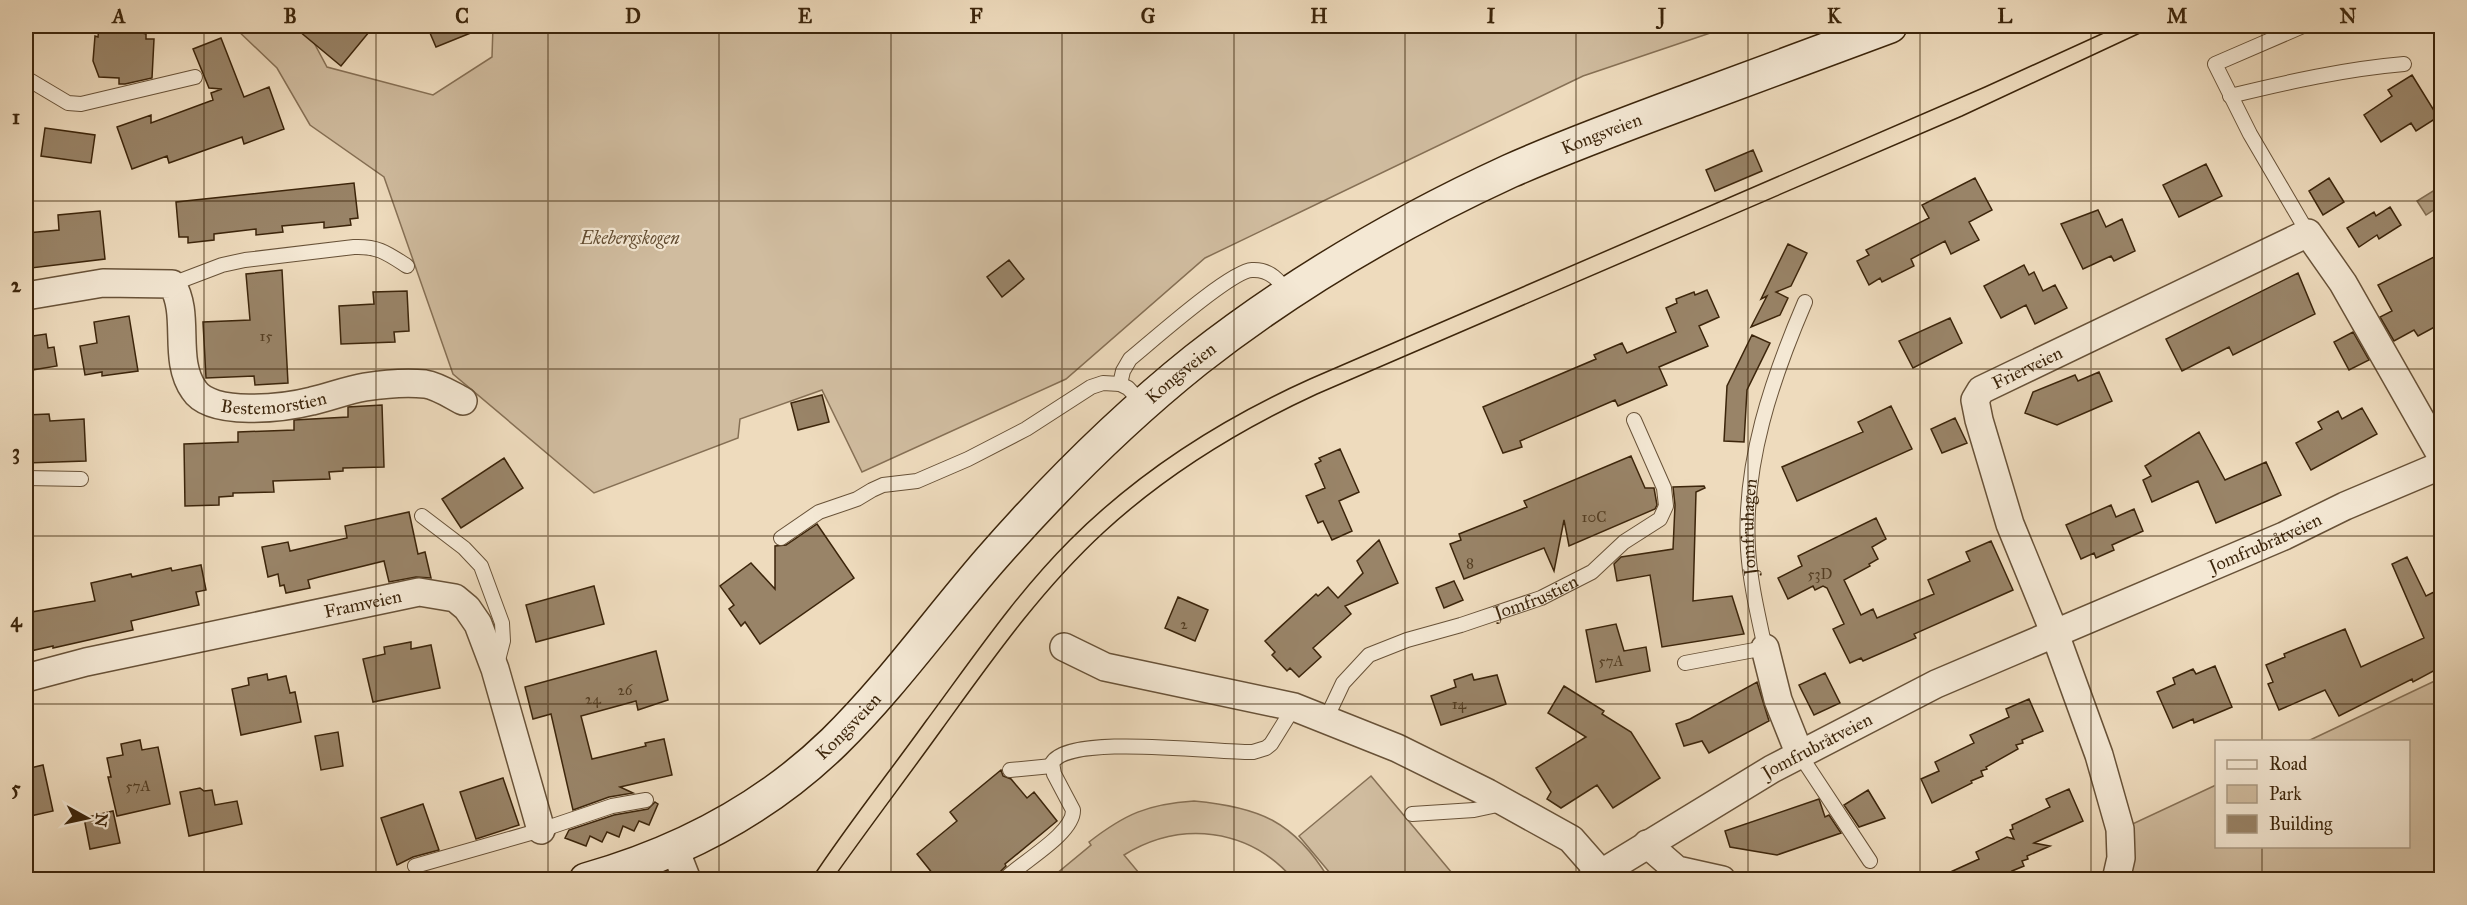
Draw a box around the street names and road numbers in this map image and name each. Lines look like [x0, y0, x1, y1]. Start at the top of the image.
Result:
street label: Kongsveien [1558, 108, 1645, 159]
street label: Kongsveien [1141, 337, 1221, 408]
street label: Frierveien [1988, 341, 2066, 394]
street label: Bestemorstien [219, 387, 329, 419]
street label: Jomfruhagen [1736, 477, 1763, 579]
street label: Jomfrubråtveien [2204, 508, 2325, 579]
street label: Jomfrustien [1489, 570, 1582, 626]
street label: Framveien [322, 585, 404, 623]
street label: Kongsveien [811, 688, 886, 764]
street label: Jomfrubråtveien [1756, 708, 1876, 785]

